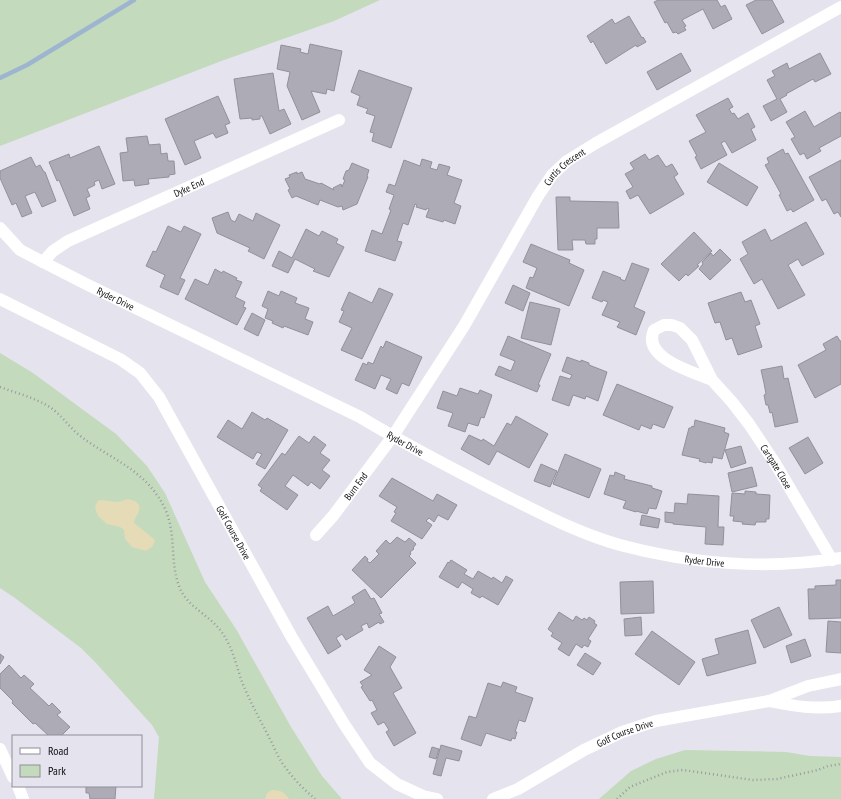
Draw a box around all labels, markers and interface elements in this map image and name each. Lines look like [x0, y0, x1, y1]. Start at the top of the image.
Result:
street label: Curtis Crescent [540, 145, 588, 188]
street label: Dyke End [171, 175, 206, 200]
street label: Ryder Drive [95, 284, 136, 313]
street label: Ryder Drive [385, 428, 426, 459]
street label: Cartgate Close [758, 442, 795, 491]
street label: Burn End [341, 470, 370, 502]
street label: Golf Course Drive [214, 503, 254, 562]
street label: Ryder Drive [684, 552, 725, 569]
street label: Golf Course Drive [594, 716, 655, 750]
legend [12, 735, 142, 787]
text: Road [48, 743, 68, 758]
text: Park [48, 763, 66, 778]

